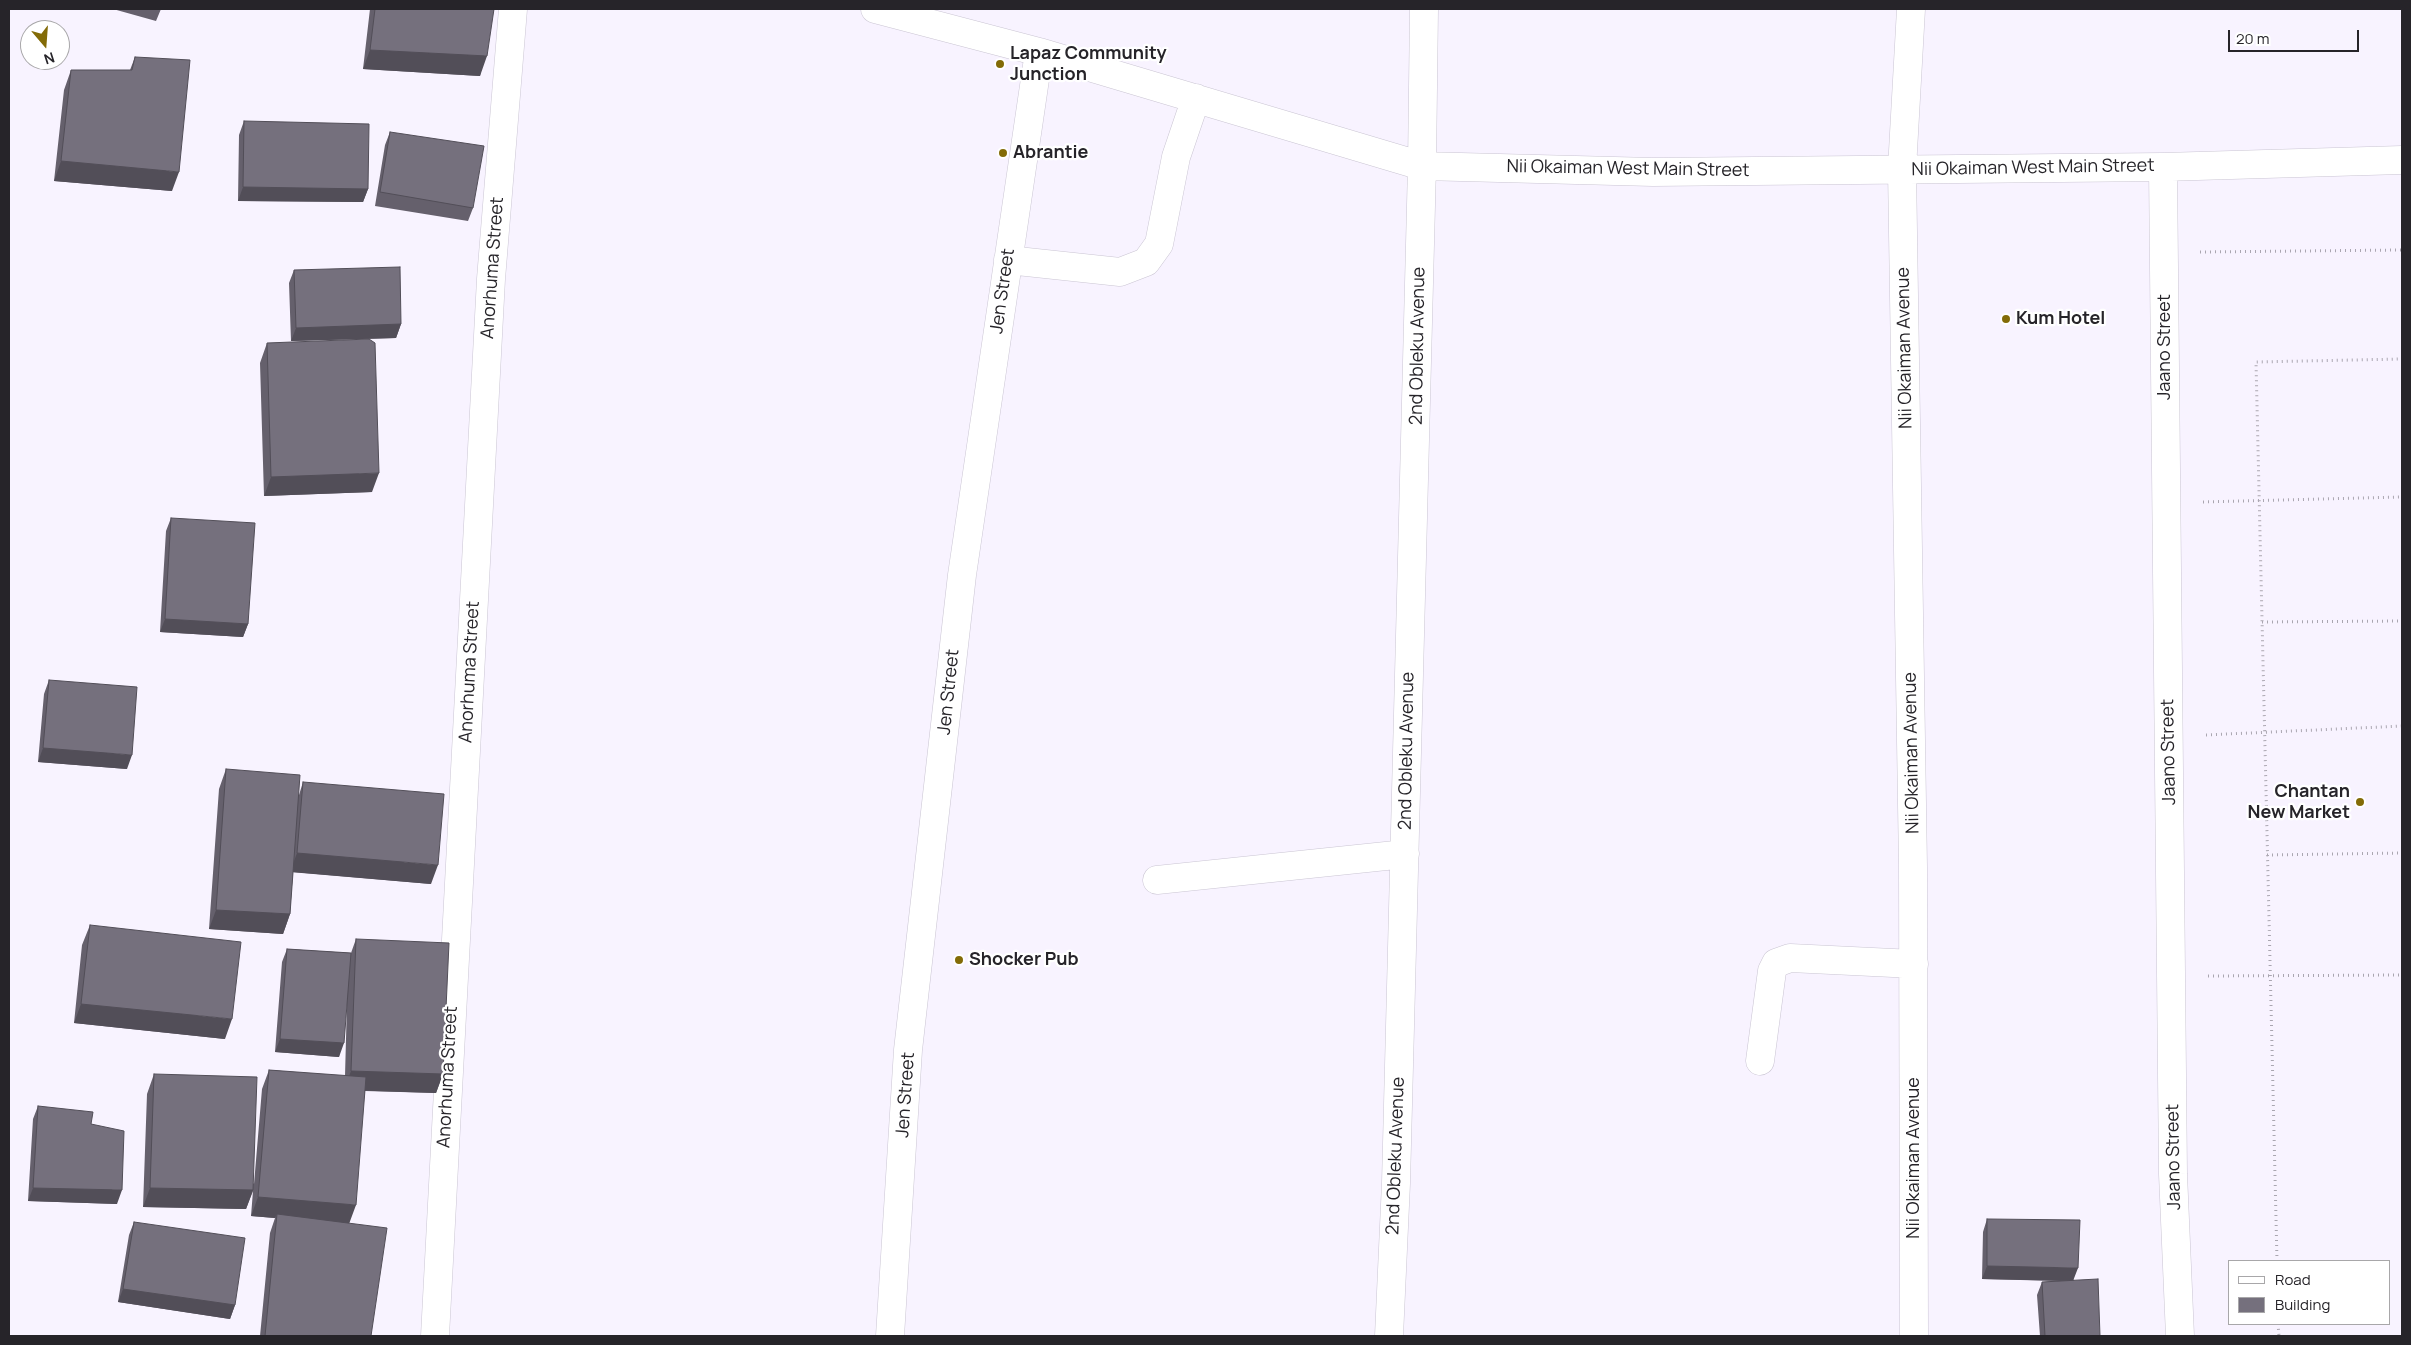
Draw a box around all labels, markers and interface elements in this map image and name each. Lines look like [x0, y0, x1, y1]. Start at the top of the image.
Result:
north arrow [20, 20, 70, 70]
scale bar [2231, 20, 2362, 52]
text: 20 m [2236, 28, 2269, 49]
place label: Lapaz Community Junction [1010, 43, 1167, 86]
text: N [42, 48, 57, 69]
marker: Lapaz Community Junction [994, 58, 1006, 70]
place label: Abrantie [1013, 142, 1088, 164]
marker: Abrantie [997, 147, 1009, 159]
street label: Nii Okaiman West Main Street [1911, 155, 2155, 181]
street label: Nii Okaiman West Main Street [1506, 156, 1750, 182]
street label: Anorhuma Street [477, 196, 509, 340]
street label: Jen Street [986, 247, 1020, 335]
street label: 2nd Obleku Avenue [1406, 267, 1430, 425]
street label: Nii Okaiman Avenue [1893, 267, 1917, 429]
street label: Jaano Street [2154, 294, 2176, 400]
place label: Kum Hotel [2016, 308, 2105, 330]
marker: Kum Hotel [2000, 313, 2012, 325]
street label: Anorhuma Street [455, 600, 485, 744]
street label: Jen Street [934, 648, 964, 736]
street label: 2nd Obleku Avenue [1395, 672, 1419, 830]
street label: Nii Okaiman Avenue [1900, 672, 1924, 834]
street label: Jaano Street [2157, 699, 2181, 805]
place label: Chantan New Market [2247, 781, 2350, 824]
marker: Chantan New Market [2354, 796, 2366, 808]
place label: Shocker Pub [969, 949, 1079, 971]
marker: Shocker Pub [953, 954, 965, 966]
street label: Anorhuma Street [433, 1005, 463, 1149]
street label: Jen Street [892, 1051, 920, 1139]
street label: 2nd Obleku Avenue [1382, 1076, 1410, 1236]
street label: Nii Okaiman Avenue [1903, 1077, 1925, 1239]
street label: Jaano Street [2162, 1104, 2186, 1210]
legend [2228, 1260, 2391, 1325]
text: Road [2275, 1269, 2311, 1290]
text: Building [2275, 1294, 2330, 1315]

